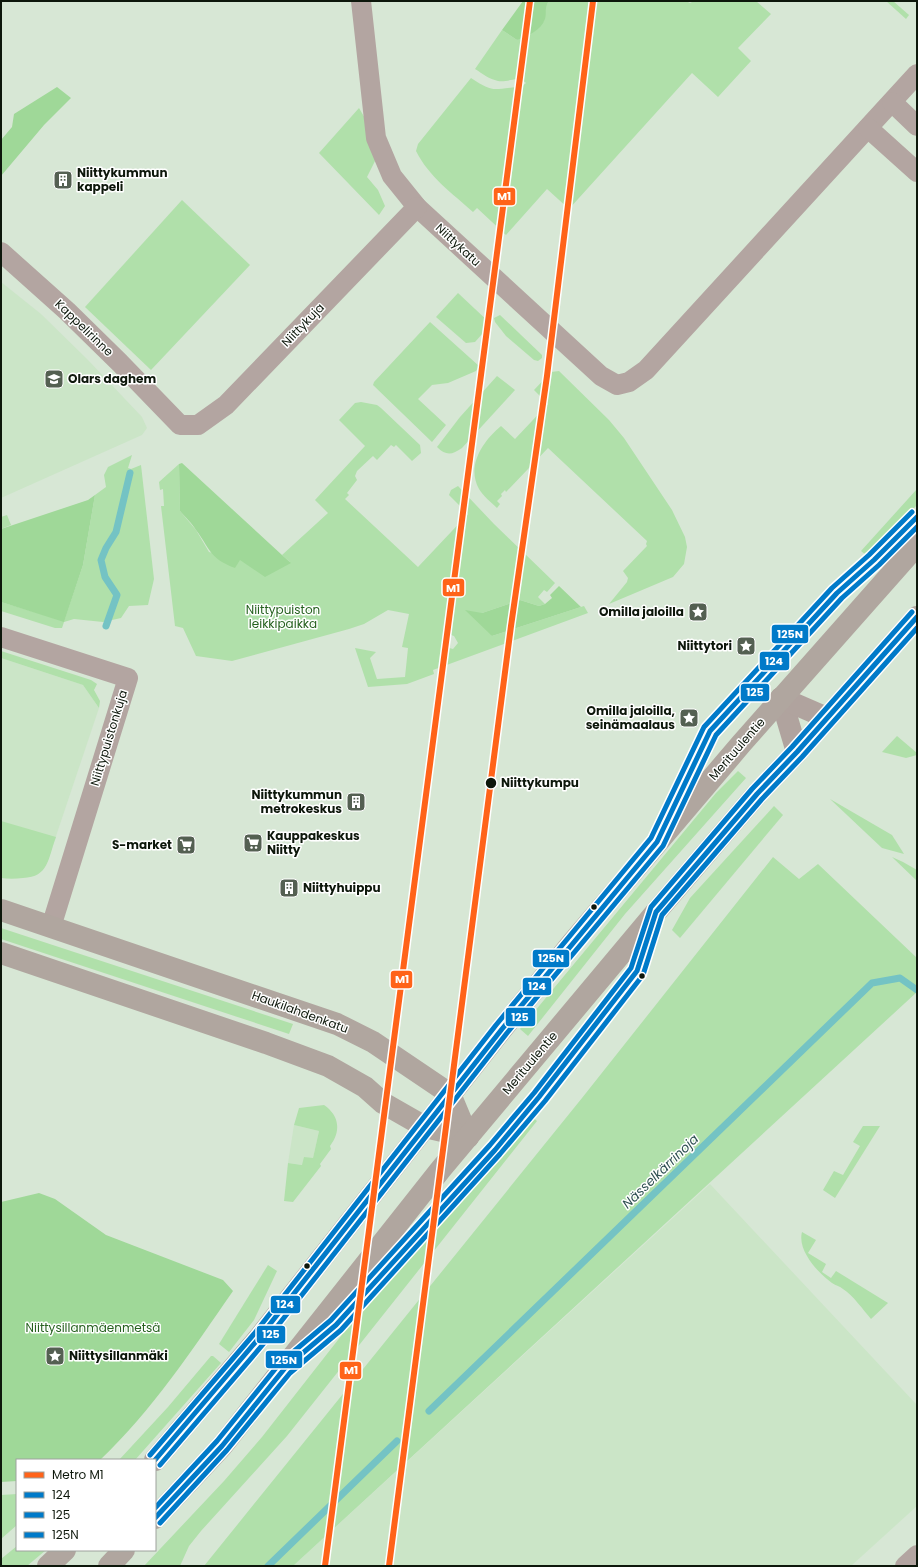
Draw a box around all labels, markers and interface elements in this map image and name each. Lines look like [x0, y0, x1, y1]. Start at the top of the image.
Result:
place label: Niittykummun kappeli [77, 164, 168, 195]
building icon: Niittykummun kappeli [52, 169, 74, 191]
line badge: M1 [493, 187, 516, 206]
text: M1 [497, 188, 511, 204]
street label: Niittykatu [432, 219, 485, 270]
street label: Kappelirinne [51, 295, 117, 360]
street label: Niittykuja [277, 299, 328, 350]
school or university icon: Olars daghem [43, 368, 65, 390]
place label: Olars daghem [68, 370, 156, 387]
line badge: M1 [442, 578, 465, 597]
text: M1 [446, 580, 460, 596]
park label: Niittypuiston leikkipaikka [246, 601, 320, 632]
place icon: Omilla jaloilla [687, 601, 709, 623]
place label: Omilla jaloilla [599, 603, 684, 620]
line badge: 125N [771, 624, 809, 644]
text: 125N [777, 626, 803, 642]
place icon: Niittytori [735, 635, 757, 657]
place label: Niittytori [677, 637, 732, 654]
line badge: 124 [759, 651, 790, 671]
text: 124 [765, 653, 783, 669]
line badge: 125 [740, 683, 770, 702]
text: 125 [746, 684, 764, 700]
street label: Niittypuistonkuja [86, 688, 131, 788]
place label: Omilla jaloilla, seinämaalaus [586, 702, 675, 733]
place icon: Omilla jaloilla, seinämaalaus [678, 707, 700, 729]
street label: Merituulentie [705, 714, 769, 784]
place label: Niittykumpu [501, 774, 579, 791]
marker: Niittykumpu [484, 776, 498, 790]
place label: Niittykummun metrokeskus [251, 786, 342, 817]
building icon: Niittykummun metrokeskus [345, 791, 367, 813]
place label: Kauppakeskus Niitty [267, 827, 360, 858]
supermarket icon: Kauppakeskus Niitty [242, 832, 264, 854]
supermarket icon: S-market [175, 834, 197, 856]
place label: S-market [112, 836, 172, 853]
building icon: Niittyhuippu [278, 877, 300, 899]
place label: Niittyhuippu [303, 879, 381, 896]
unlabelled marker [589, 902, 599, 912]
line badge: 125N [532, 949, 570, 968]
text: 125N [538, 950, 564, 966]
line badge: M1 [390, 970, 413, 989]
text: M1 [395, 971, 409, 987]
unlabelled marker [637, 971, 647, 981]
line badge: 124 [522, 977, 552, 996]
text: 124 [528, 978, 546, 994]
street label: Haukilahdenkatu [250, 986, 351, 1037]
line badge: 125 [505, 1007, 536, 1027]
text: 125 [511, 1009, 529, 1025]
street label: Merituulentie [498, 1027, 561, 1098]
water label: Nässelkärrinoja [618, 1130, 703, 1213]
unlabelled marker [302, 1261, 312, 1271]
line badge: 124 [270, 1295, 301, 1314]
text: 124 [276, 1296, 294, 1312]
park label: Niittysillanmäenmetsä [26, 1319, 160, 1336]
line badge: 125 [256, 1325, 286, 1344]
text: 125 [262, 1326, 280, 1342]
place icon: Niittysillanmäki [44, 1345, 66, 1367]
place label: Niittysillanmäki [69, 1347, 168, 1364]
line badge: 125N [265, 1350, 303, 1369]
text: 125N [271, 1352, 297, 1368]
line badge: M1 [339, 1361, 362, 1380]
text: M1 [344, 1362, 358, 1378]
legend [16, 1459, 156, 1551]
text: Metro M1 [52, 1466, 104, 1483]
text: 124 [52, 1486, 71, 1503]
text: 125 [52, 1506, 70, 1523]
text: 125N [52, 1526, 79, 1543]

